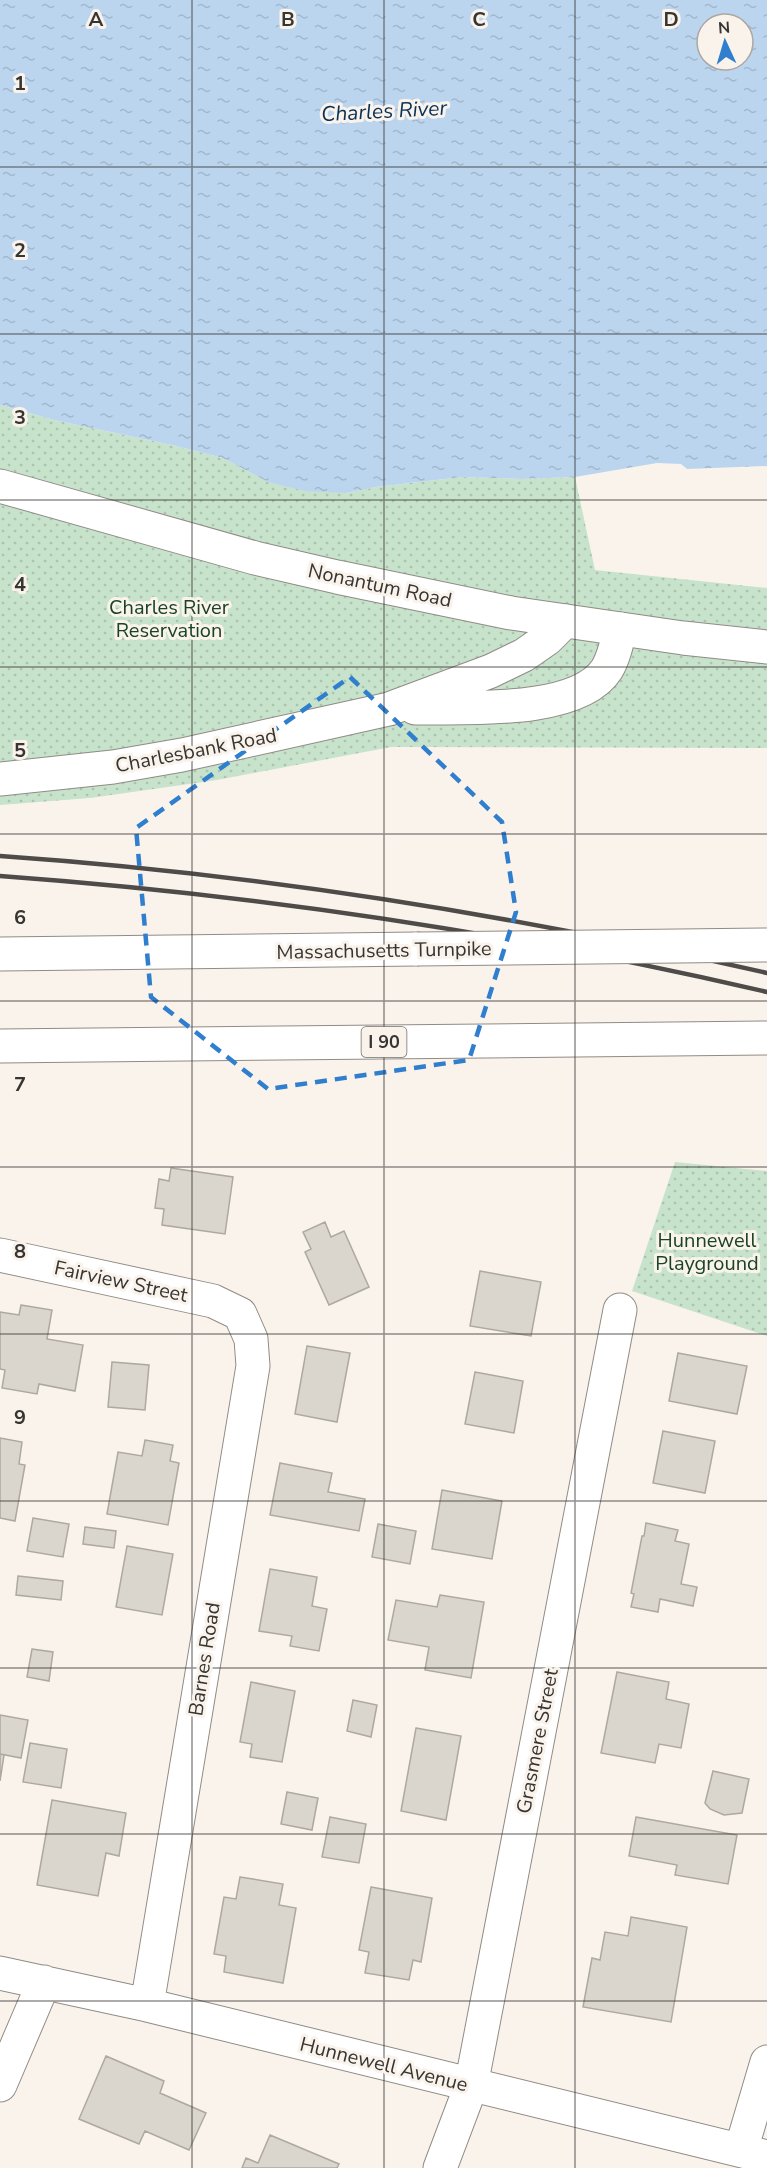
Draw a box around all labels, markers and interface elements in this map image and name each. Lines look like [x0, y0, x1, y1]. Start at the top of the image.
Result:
text: A [89, 6, 104, 33]
text: B [281, 6, 295, 33]
text: C [472, 6, 486, 33]
text: D [663, 6, 679, 33]
north arrow [695, 12, 755, 72]
text: N [717, 17, 731, 39]
text: 1 [14, 70, 26, 97]
water label: Charles River [320, 94, 448, 128]
text: 2 [14, 237, 26, 264]
text: 3 [14, 404, 26, 431]
street label: Nonantum Road [306, 557, 454, 614]
text: 4 [14, 571, 26, 598]
park label: Charles River Reservation [109, 594, 229, 644]
street label: Charlesbank Road [113, 722, 279, 779]
text: 5 [14, 737, 26, 764]
text: 6 [14, 904, 26, 931]
street label: Massachusetts Turnpike [276, 935, 492, 966]
road number: I 90 [362, 1027, 406, 1057]
text: 7 [14, 1071, 26, 1098]
park label: Hunnewell Playground [655, 1227, 759, 1277]
text: 8 [14, 1238, 26, 1265]
street label: Fairview Street [52, 1254, 191, 1309]
text: 9 [14, 1404, 26, 1431]
street label: Barnes Road [182, 1600, 227, 1718]
street label: Grasmere Street [510, 1665, 565, 1816]
street label: Hunnewell Avenue [297, 2031, 471, 2098]

